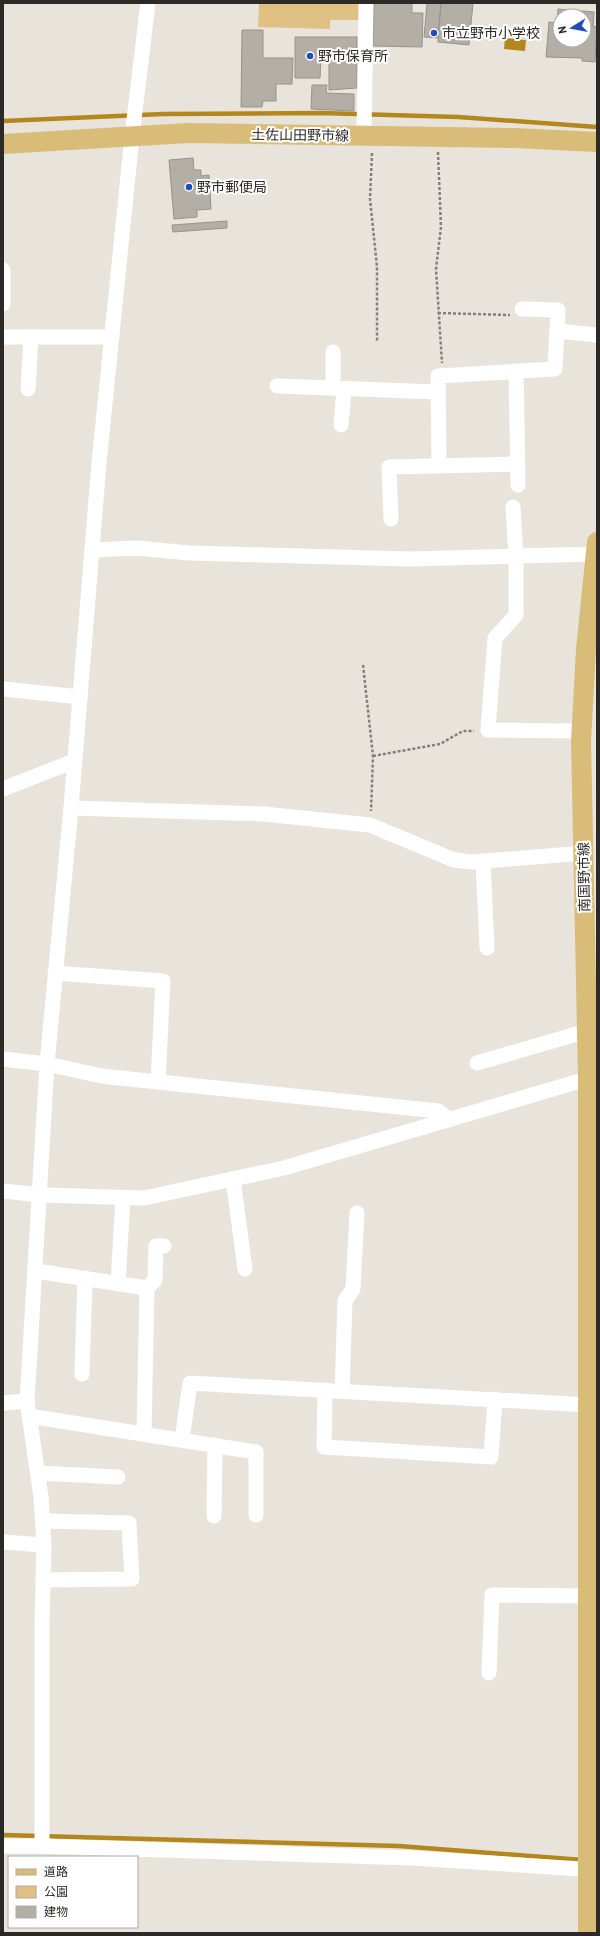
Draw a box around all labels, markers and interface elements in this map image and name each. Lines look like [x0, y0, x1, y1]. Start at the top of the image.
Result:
north arrow [552, 8, 592, 48]
place label: 市立野市小学校 [442, 24, 540, 41]
text: N [555, 25, 569, 35]
marker: 市立野市小学校 [429, 28, 439, 38]
place label: 野市保育所 [318, 47, 388, 64]
marker: 野市保育所 [305, 51, 315, 61]
street label: 土佐山田野市線 [251, 125, 349, 144]
place label: 野市郵便局 [197, 178, 267, 195]
marker: 野市郵便局 [184, 182, 194, 192]
street label: 南国野市線 [574, 842, 593, 912]
legend [8, 1856, 138, 1928]
text: 道路 [44, 1864, 68, 1878]
text: 公園 [44, 1884, 68, 1898]
text: 建物 [44, 1904, 68, 1918]

